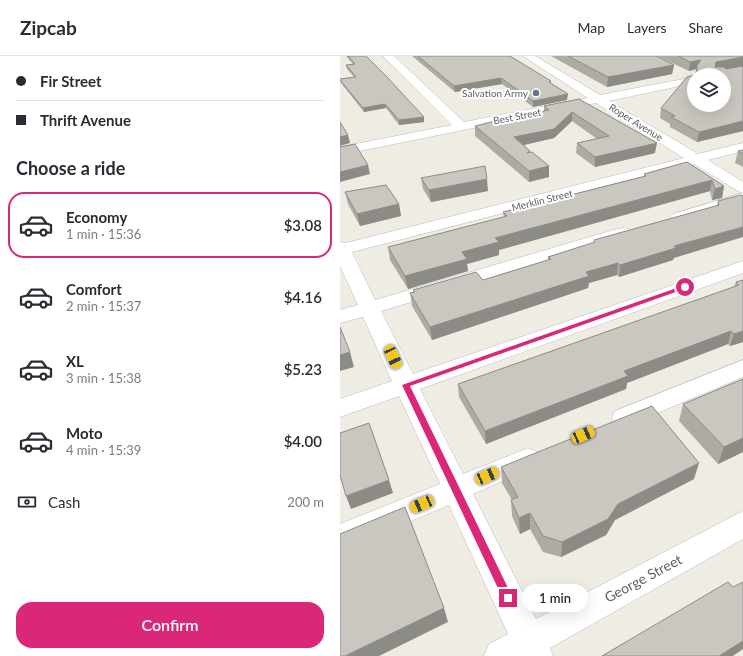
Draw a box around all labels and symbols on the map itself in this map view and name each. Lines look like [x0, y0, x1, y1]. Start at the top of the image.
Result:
place label: Salvation Army [462, 87, 529, 99]
marker: Salvation Army [531, 88, 541, 98]
street label: Roper Avenue [607, 101, 665, 143]
street label: Best Street [492, 105, 542, 127]
street label: Merklin Street [510, 187, 574, 213]
route start [676, 278, 694, 296]
car [382, 344, 404, 370]
car [570, 425, 596, 445]
car [474, 466, 500, 486]
car [409, 494, 435, 514]
street label: George Street [601, 550, 685, 606]
callout: 1 min [522, 584, 588, 612]
route end [499, 589, 517, 607]

